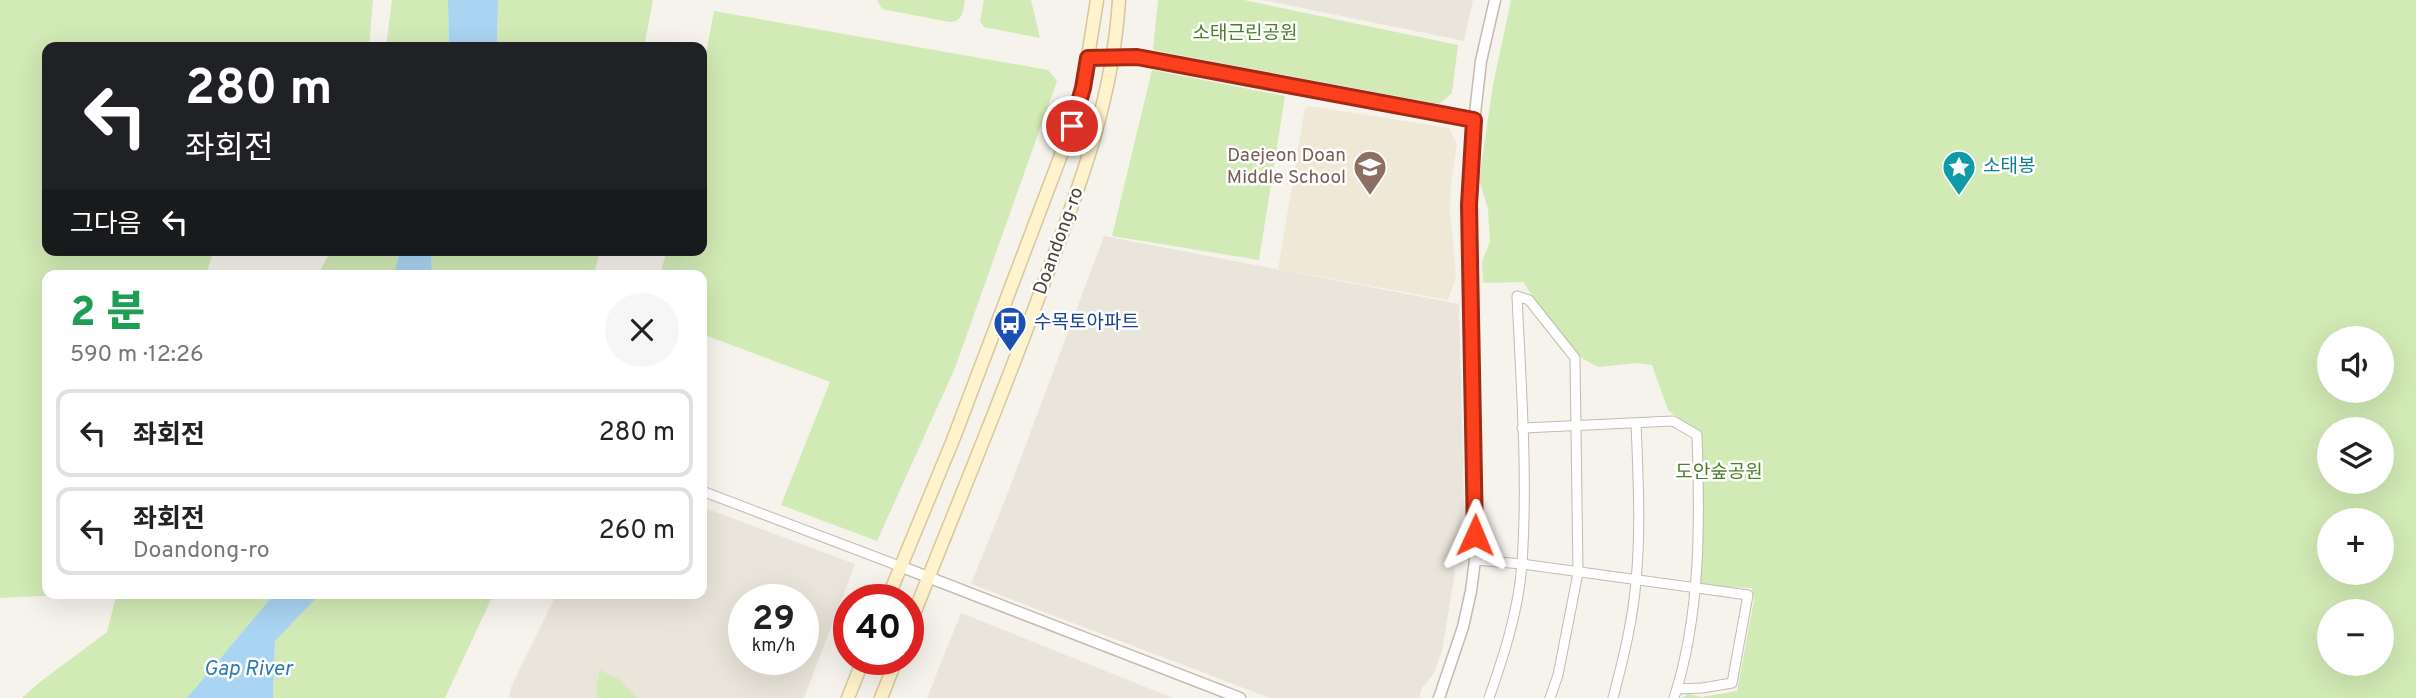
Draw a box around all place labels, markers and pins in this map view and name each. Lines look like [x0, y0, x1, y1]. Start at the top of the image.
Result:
pin [1042, 96, 1102, 156]
place label: Daejeon Doan Middle School [1227, 144, 1346, 190]
school or university icon: Daejeon Doan Middle School [1351, 148, 1389, 197]
place icon: 소태봉 [1940, 148, 1978, 197]
place label: 소태봉 [1983, 155, 2035, 179]
bus stop icon: 수목토아파트 [991, 304, 1029, 353]
place label: 수목토아파트 [1034, 311, 1139, 335]

